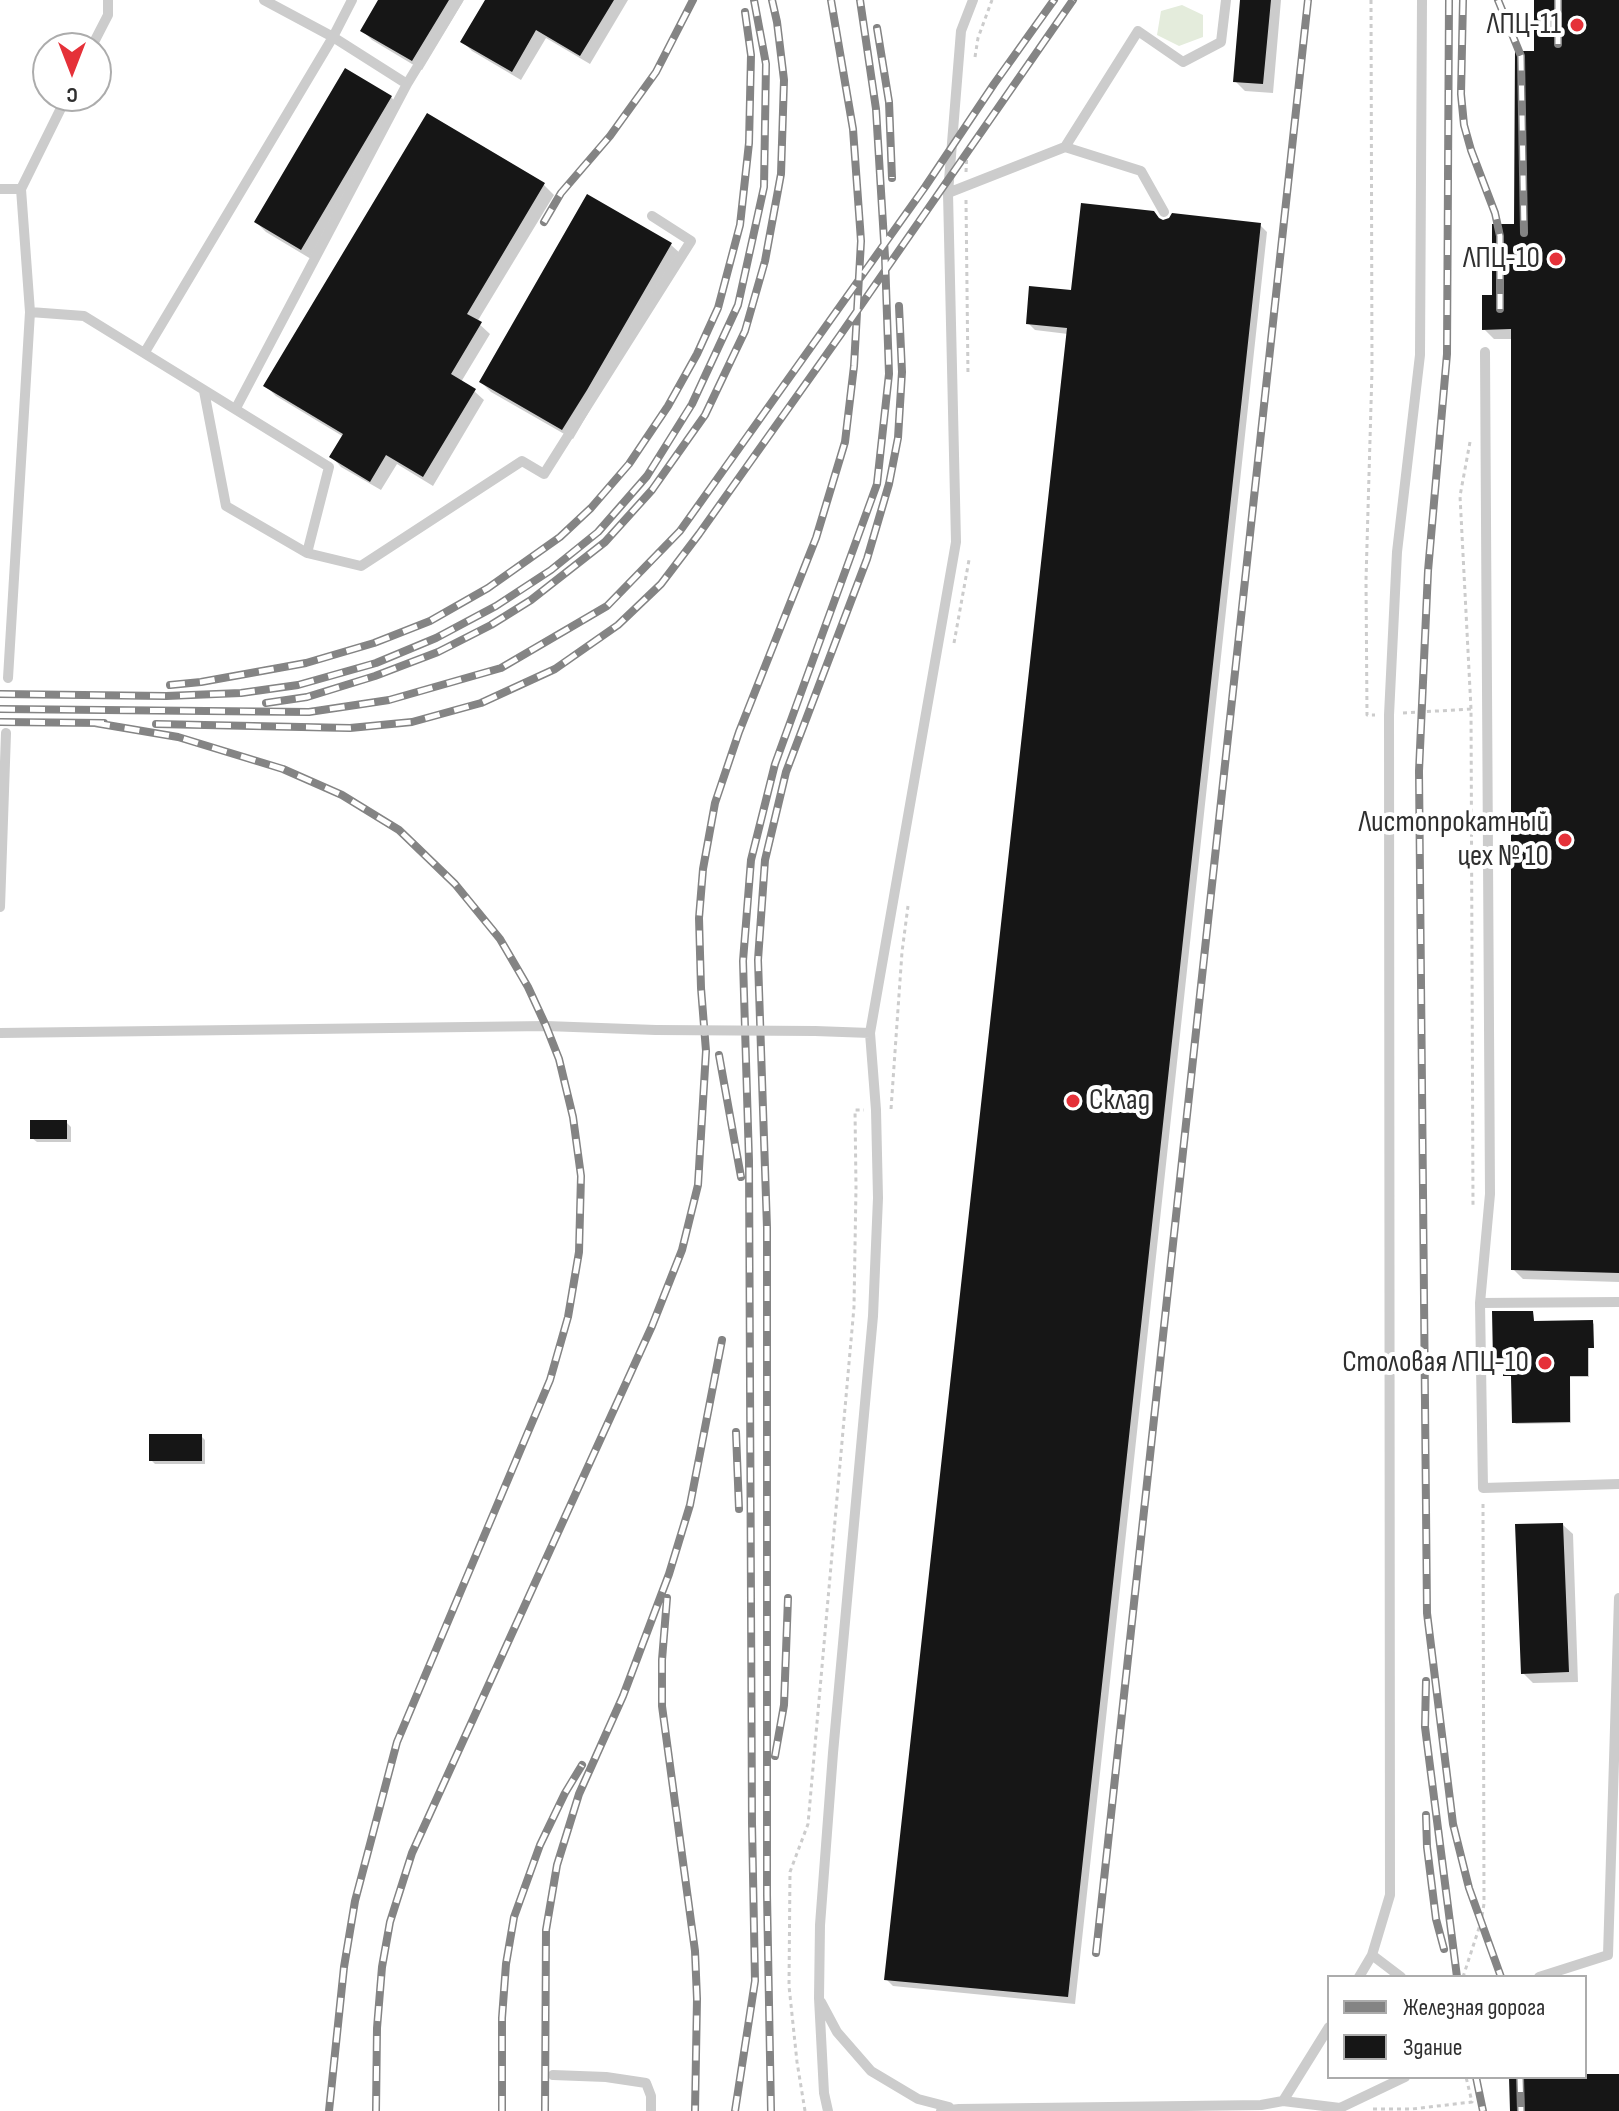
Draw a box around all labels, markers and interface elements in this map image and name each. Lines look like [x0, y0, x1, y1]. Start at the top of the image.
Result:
place label: ЛПЦ-11 [1487, 7, 1561, 43]
marker: ЛПЦ-11 [1568, 16, 1586, 34]
north arrow [32, 32, 112, 112]
text: С [66, 81, 78, 108]
place label: ЛПЦ-10 [1463, 241, 1540, 277]
marker: ЛПЦ-10 [1547, 250, 1565, 268]
place label: Листопрокатный цех № 10 [1358, 805, 1549, 876]
marker: Листопрокатный цех № 10 [1556, 831, 1574, 849]
place label: Склад [1089, 1083, 1150, 1119]
marker: Склад [1064, 1092, 1082, 1110]
place label: Столовая ЛПЦ-10 [1342, 1345, 1529, 1381]
marker: Столовая ЛПЦ-10 [1536, 1354, 1554, 1372]
legend [1327, 1975, 1587, 2079]
text: Железная дорога [1403, 1993, 1545, 2022]
text: Здание [1403, 2033, 1462, 2062]

